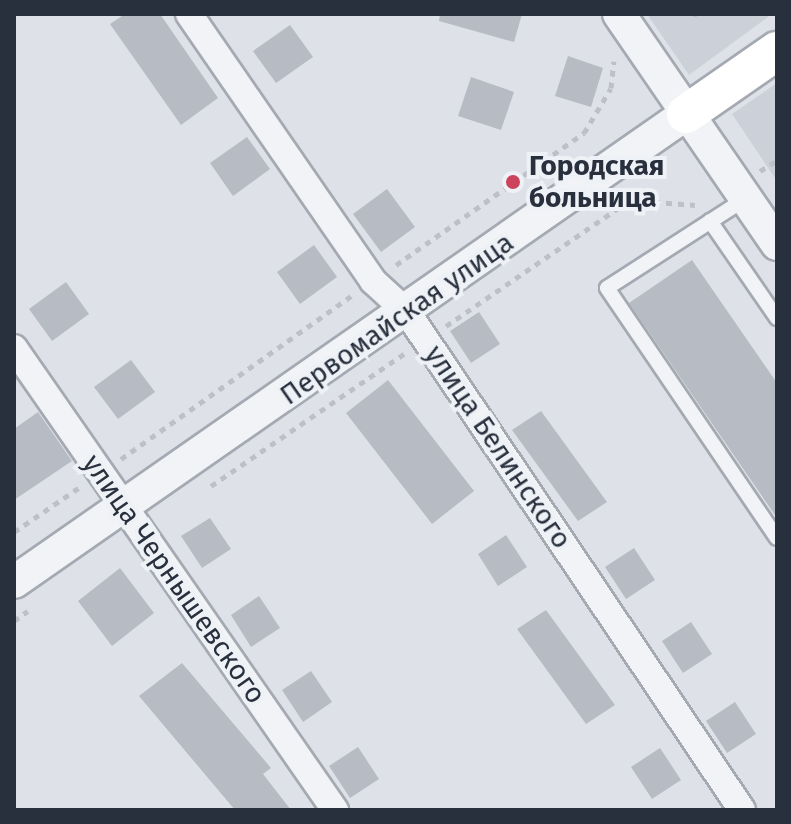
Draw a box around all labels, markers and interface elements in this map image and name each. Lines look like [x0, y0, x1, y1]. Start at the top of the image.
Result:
place label: Городская больница [529, 149, 664, 215]
marker: Городская больница [504, 173, 522, 191]
street label: Первомайская улица [274, 226, 520, 412]
street label: улица Белинского [418, 339, 578, 555]
street label: улица Чернышевского [75, 448, 273, 710]

